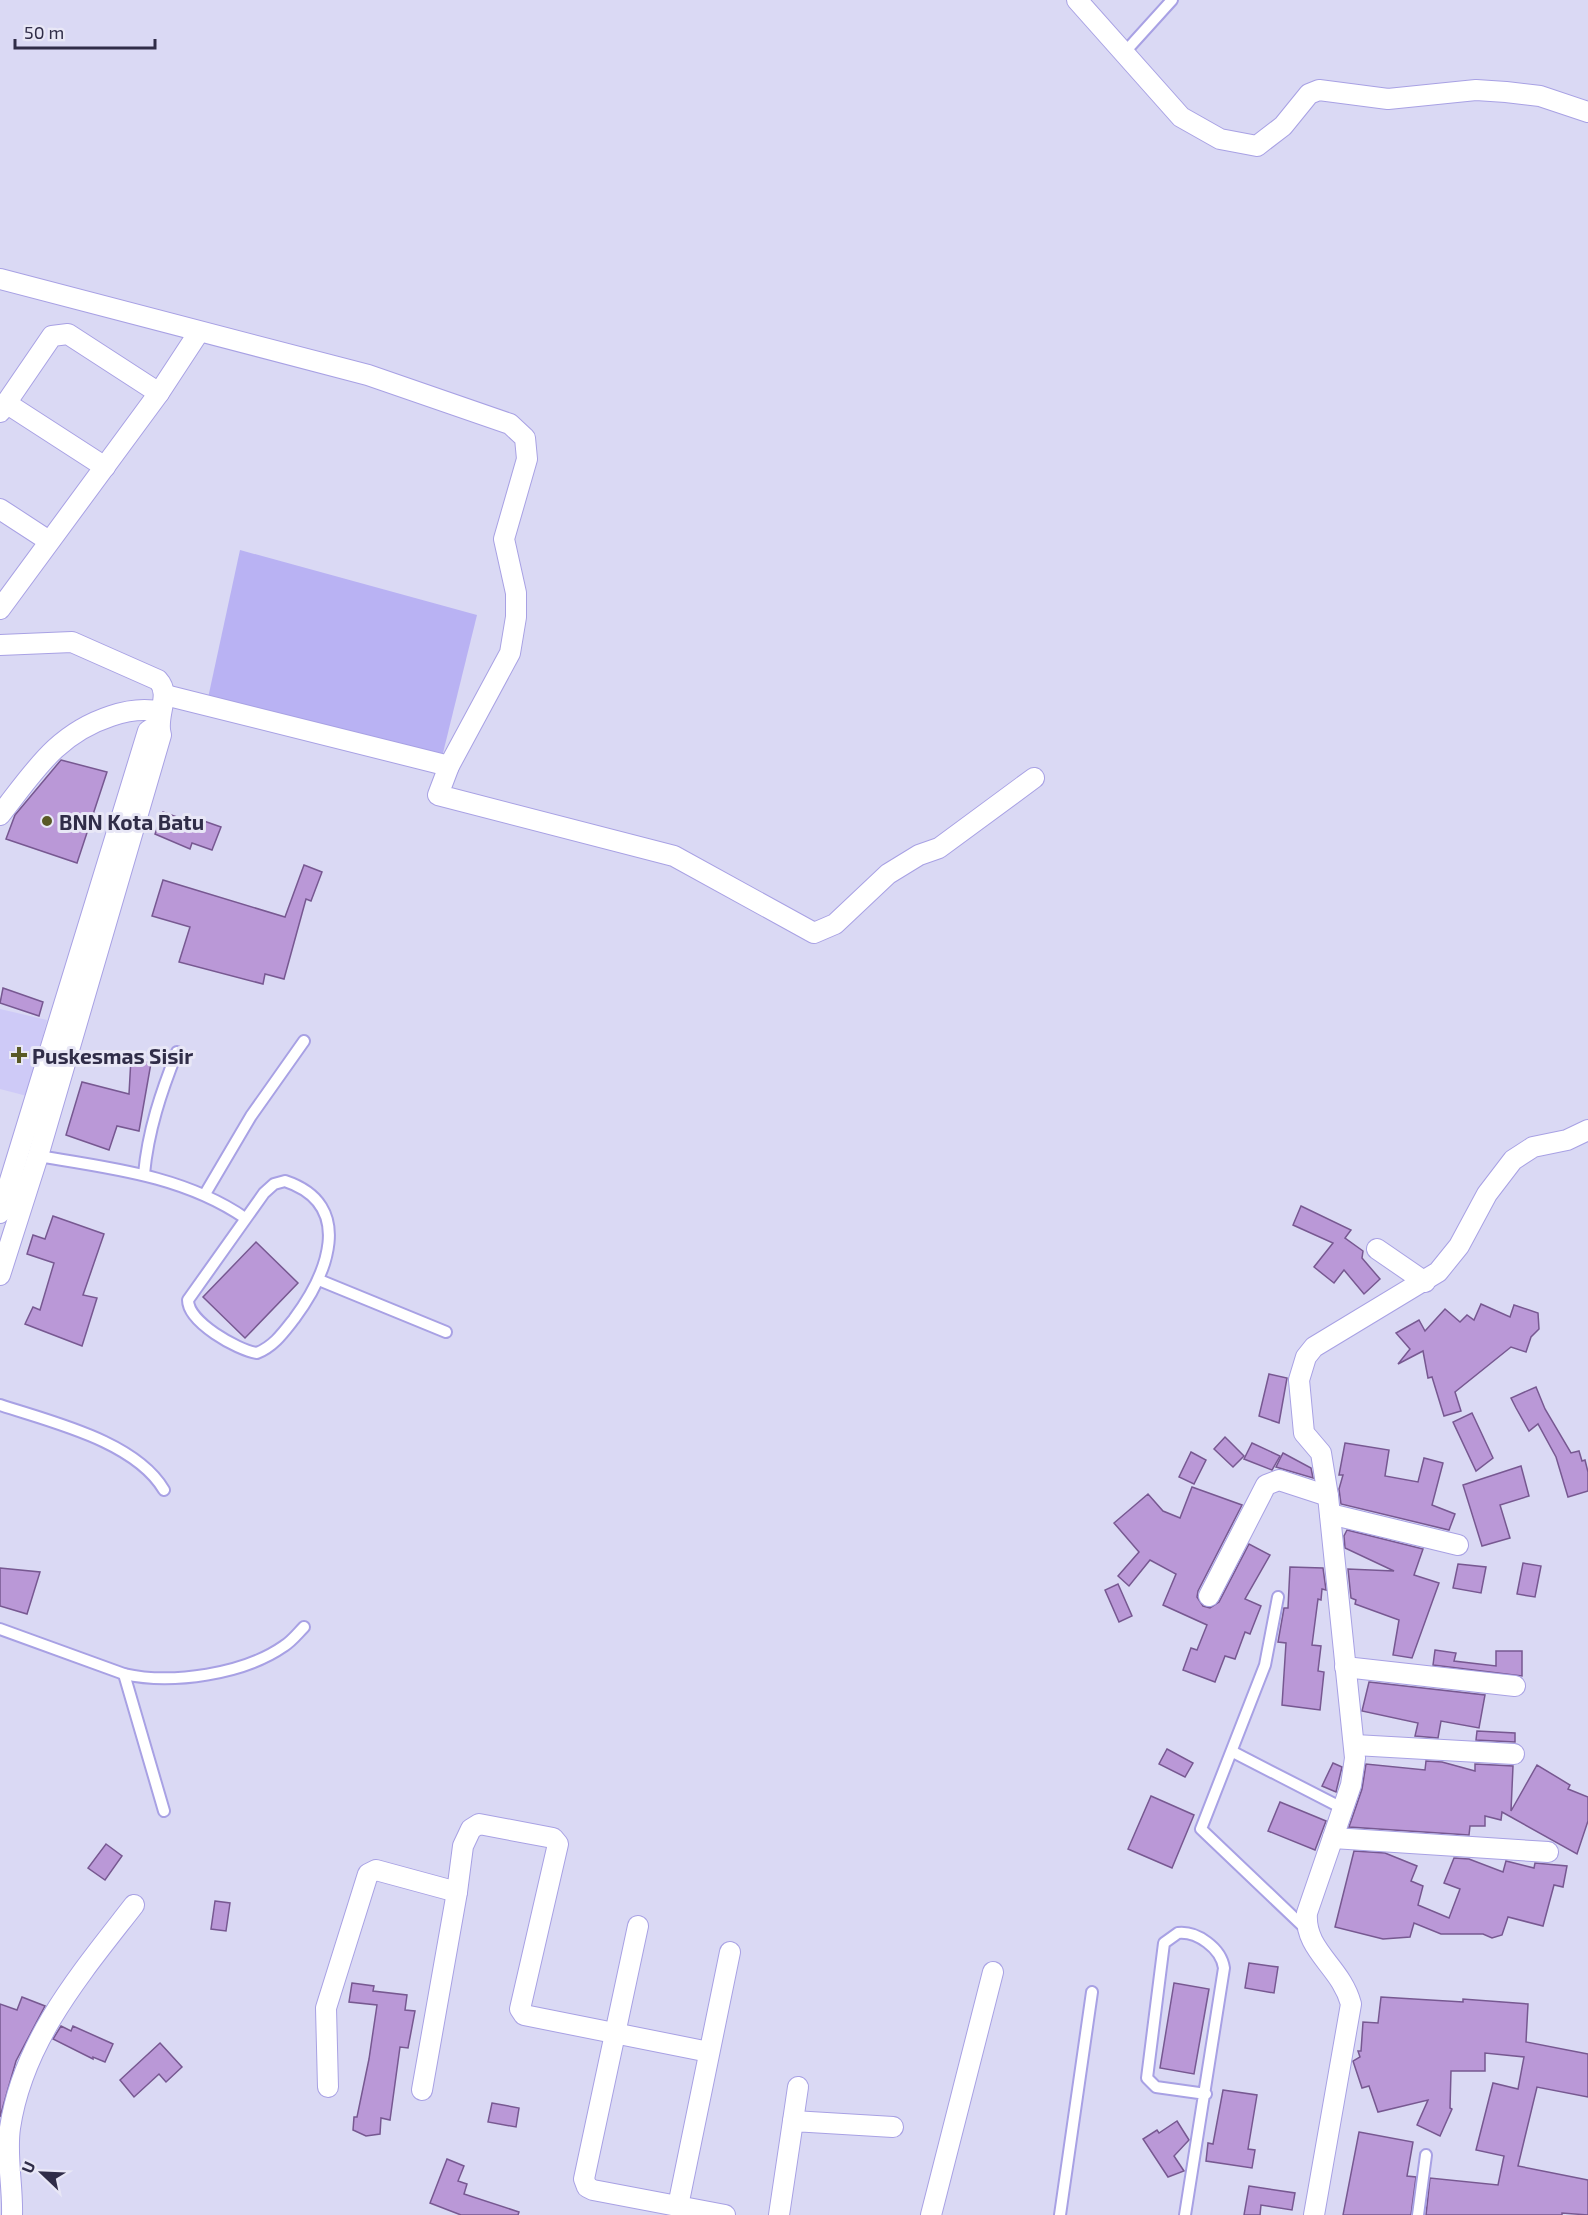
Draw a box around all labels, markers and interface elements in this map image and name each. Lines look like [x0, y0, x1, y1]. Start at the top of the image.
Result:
scale bar [15, 12, 154, 50]
text: 50 m [24, 21, 64, 43]
place label: BNN Kota Batu [59, 809, 204, 834]
marker: BNN Kota Batu [40, 814, 54, 828]
place label: Puskesmas Sisir [32, 1043, 193, 1068]
marker: Puskesmas Sisir [10, 1046, 28, 1064]
north arrow [12, 2143, 72, 2203]
text: U [17, 2158, 39, 2176]

